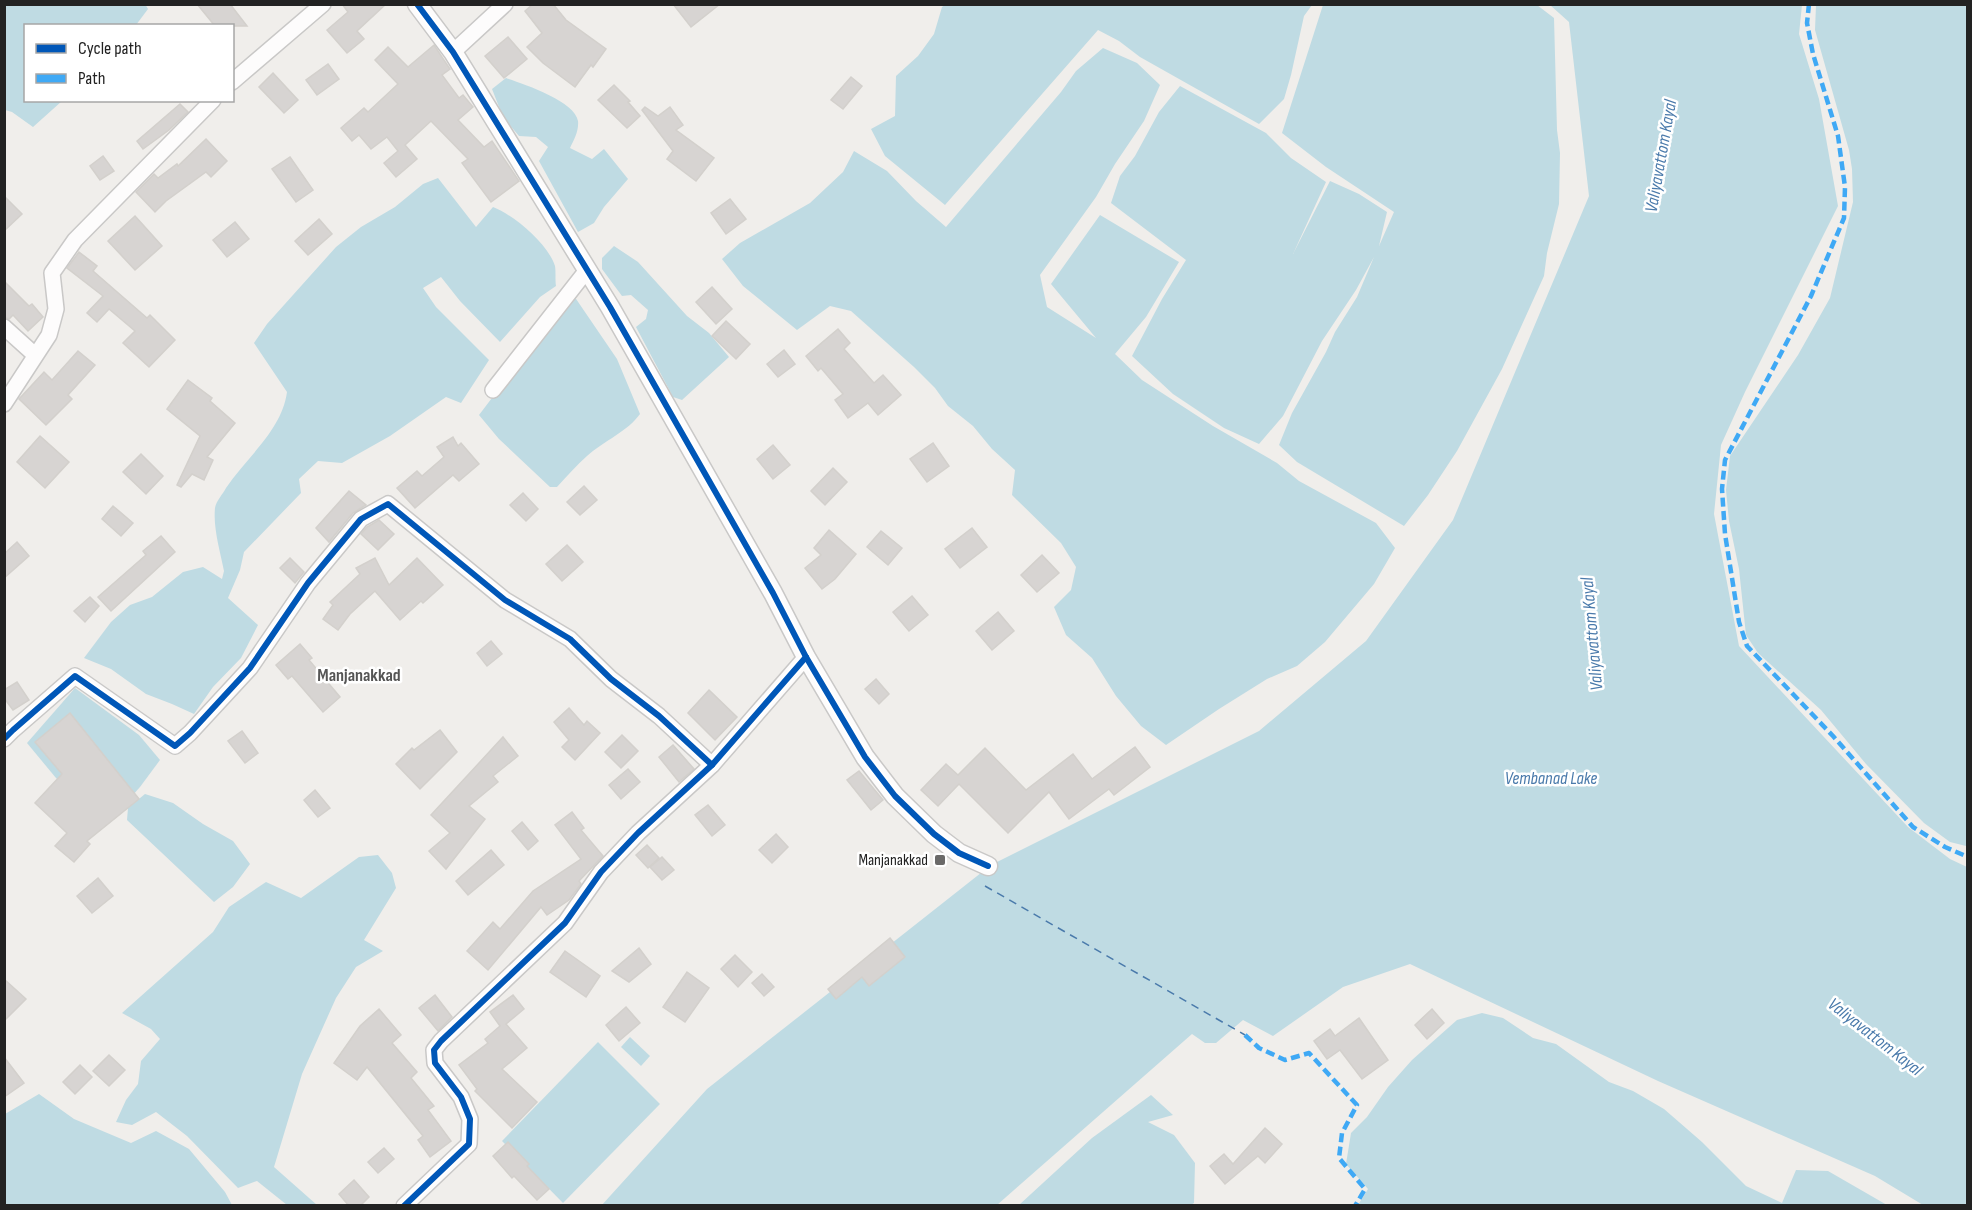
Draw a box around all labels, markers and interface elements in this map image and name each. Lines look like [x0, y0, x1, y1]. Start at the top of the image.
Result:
legend [24, 24, 234, 102]
text: Cycle path [78, 38, 142, 59]
text: Path [78, 68, 106, 89]
water label: Valiyavattom Kayal [1641, 98, 1681, 214]
water label: Valiyavattom Kayal [1577, 576, 1607, 692]
district label: Manjanakkad [317, 665, 401, 686]
water label: Vembanad Lake [1505, 768, 1597, 789]
place label: Manjanakkad [858, 851, 928, 870]
marker: Manjanakkad [933, 853, 947, 867]
water label: Valiyavattom Kayal [1824, 994, 1927, 1081]

